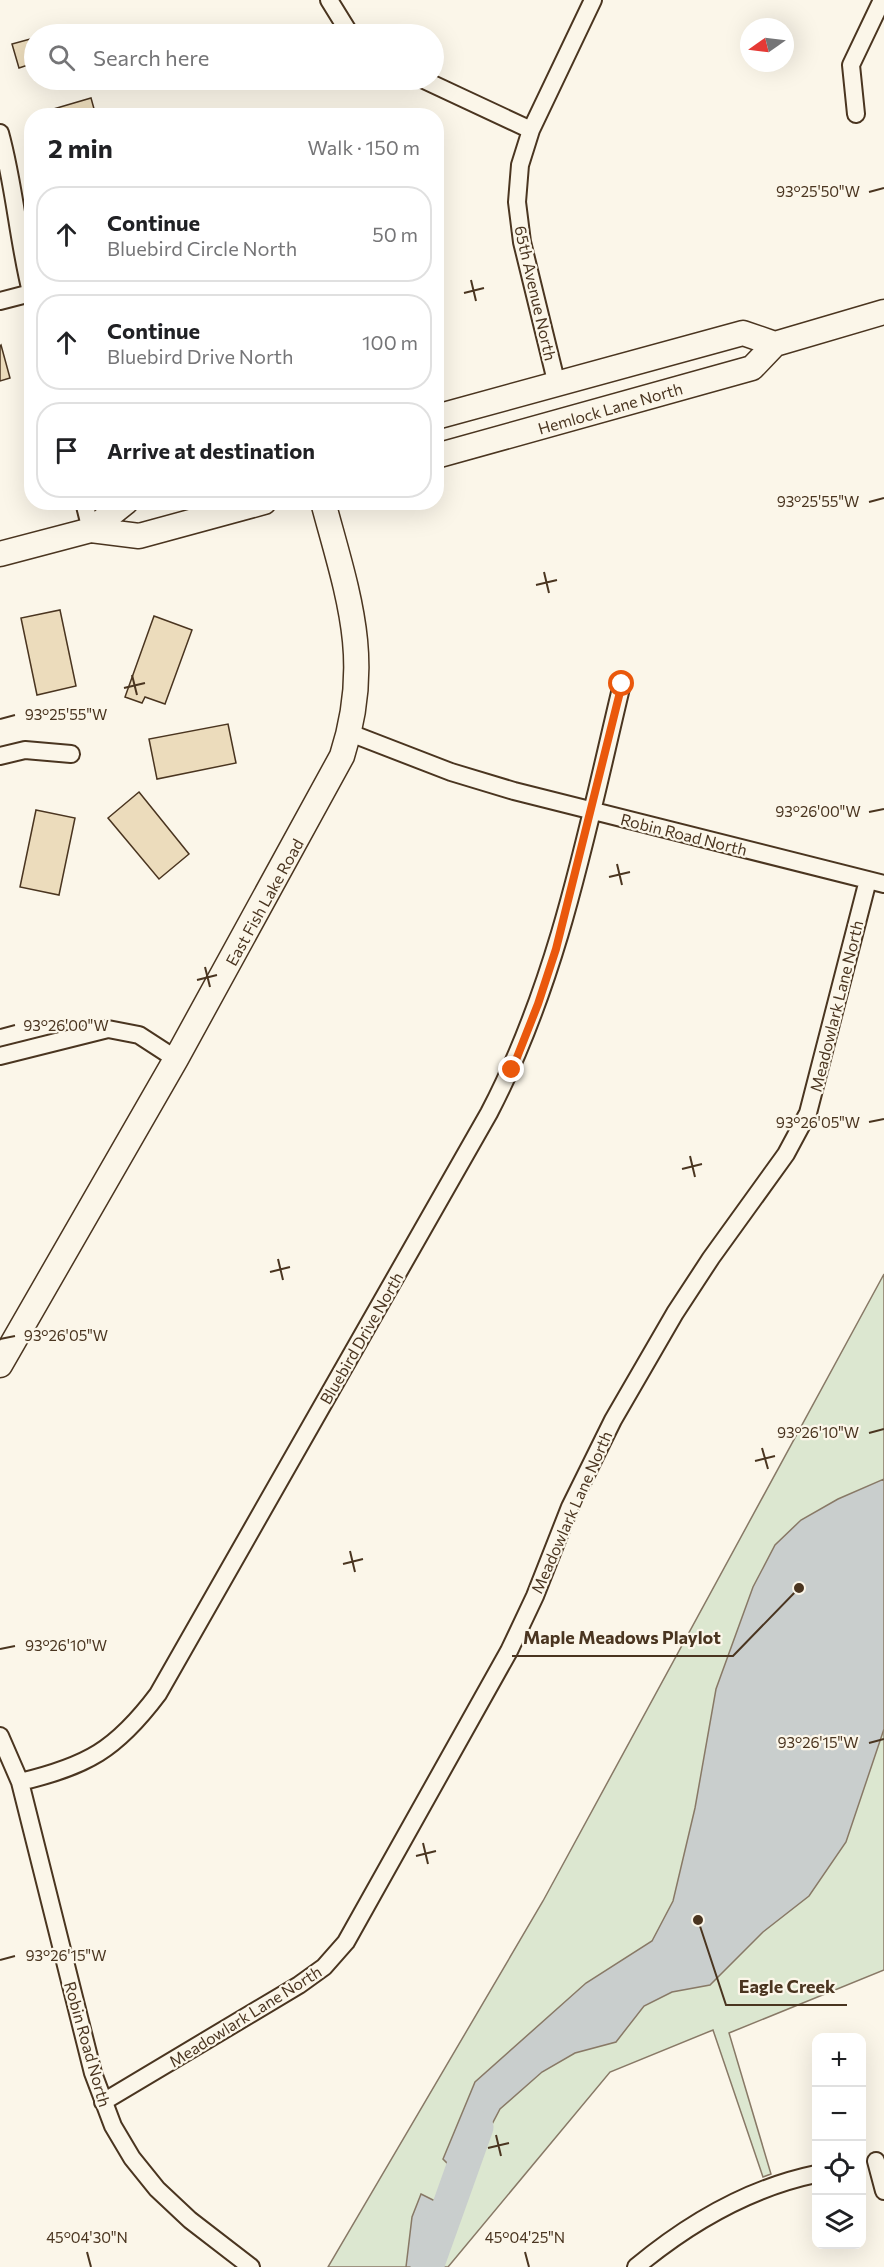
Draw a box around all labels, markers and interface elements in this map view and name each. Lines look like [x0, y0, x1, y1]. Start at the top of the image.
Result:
north arrow [740, 18, 794, 72]
search box [24, 24, 444, 90]
icon: search [45, 41, 78, 74]
text: Search here [93, 44, 209, 71]
text: 2 min [48, 132, 113, 163]
text: Walk · 150 m [308, 135, 420, 159]
text: 93°25'50"W [776, 182, 860, 200]
text: Continue [107, 209, 200, 236]
icon: ahead [50, 218, 83, 251]
text: 50 m [372, 222, 418, 246]
street label: 65th Avenue North [511, 224, 561, 362]
text: Bluebird Circle North [107, 236, 297, 260]
text: Continue [107, 317, 200, 344]
icon: ahead [50, 326, 83, 359]
text: 100 m [362, 330, 418, 354]
text: Bluebird Drive North [107, 344, 294, 368]
street label: Hemlock Lane North [535, 378, 685, 438]
icon: arrive [50, 434, 83, 467]
text: Arrive at destination [107, 437, 315, 464]
text: 93°25'55"W [777, 492, 859, 510]
route start [608, 670, 634, 696]
text: 93°25'55"W [25, 705, 107, 723]
text: 93°26'00"W [775, 802, 861, 820]
street label: Robin Road North [619, 809, 749, 859]
street label: East Fish Lake Road [221, 835, 307, 969]
street label: Meadowlark Lane North [806, 918, 866, 1094]
text: 93°26'00"W [23, 1016, 109, 1034]
route end [498, 1056, 524, 1082]
text: 93°26'05"W [776, 1113, 860, 1131]
street label: Bluebird Drive North [315, 1269, 407, 1407]
text: 93°26'05"W [24, 1326, 108, 1344]
text: 93°26'10"W [777, 1423, 859, 1441]
street label: Meadowlark Lane North [527, 1428, 615, 1596]
callout: Maple Meadows Playlot [512, 1620, 733, 1656]
text: Maple Meadows Playlot [523, 1626, 721, 1648]
text: 93°26'10"W [25, 1636, 107, 1654]
text: 93°26'15"W [778, 1733, 858, 1751]
text: 93°26'15"W [26, 1946, 106, 1964]
street label: Meadowlark Lane North [165, 1961, 325, 2071]
callout: Eagle Creek [726, 1969, 847, 2005]
text: Eagle Creek [739, 1975, 836, 1997]
street label: Robin Road North [61, 1979, 115, 2109]
map controls [812, 2033, 866, 2249]
button: + [812, 2033, 866, 2087]
button: − [812, 2087, 866, 2141]
button: locate [812, 2141, 866, 2195]
button: layers [812, 2195, 866, 2249]
text: 45°04'30"N [46, 2228, 128, 2246]
text: 45°04'25"N [485, 2228, 565, 2246]

